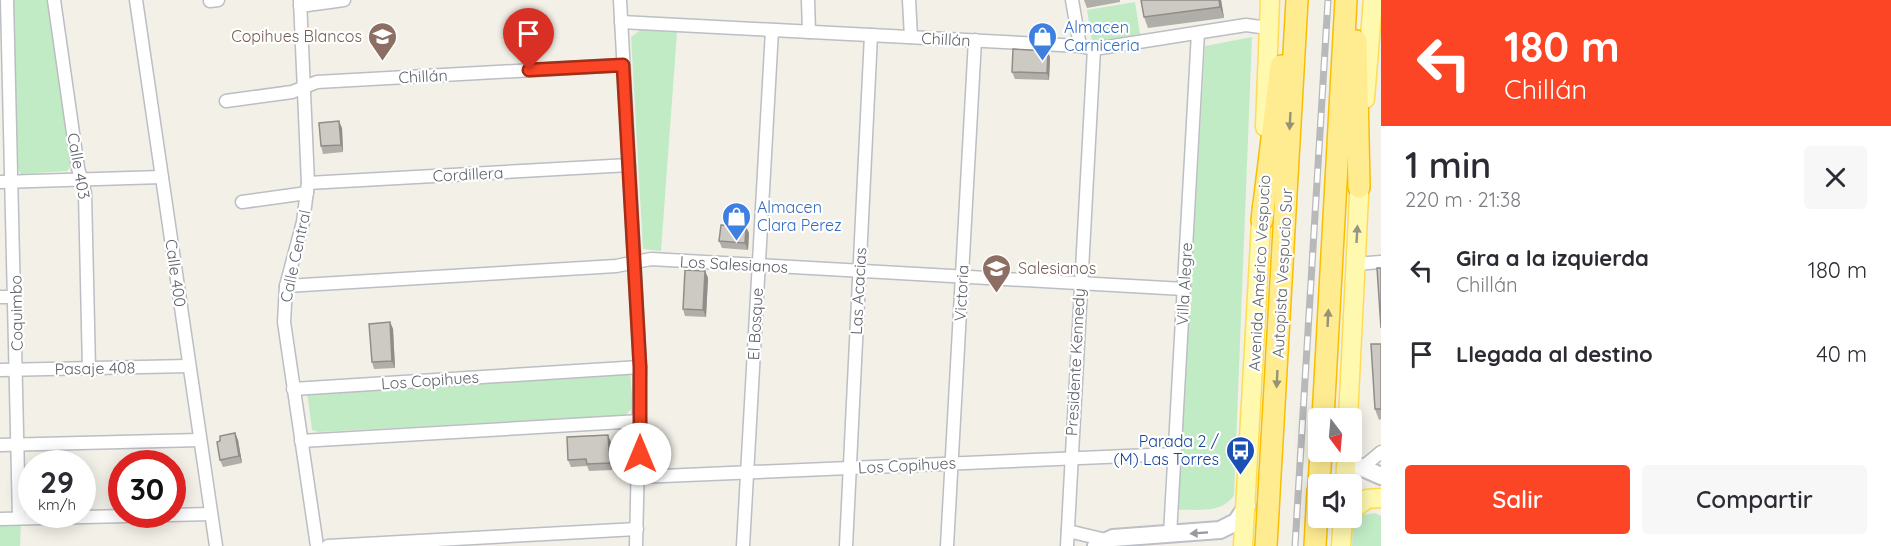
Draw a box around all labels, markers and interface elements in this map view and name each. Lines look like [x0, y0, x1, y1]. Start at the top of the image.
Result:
pin [503, 8, 554, 70]
icon: arrive [512, 17, 545, 50]
place label: Almacen Carniceria [1064, 17, 1140, 55]
school or university icon: Copihues Blancos [367, 20, 399, 62]
shop icon: Almacen Carniceria [1027, 20, 1059, 62]
text: 180 m [1504, 20, 1620, 73]
icon: left [1405, 24, 1483, 102]
place label: Copihues Blancos [231, 26, 362, 46]
street label: Chillán [921, 28, 971, 50]
street label: Chillán [398, 65, 448, 87]
text: Chillán [1504, 72, 1587, 106]
one-way arrow [1286, 112, 1295, 131]
street label: Calle 403 [63, 131, 95, 201]
text: 1 min [1405, 142, 1491, 187]
button: close [1804, 146, 1867, 209]
street label: Cordillera [432, 162, 504, 186]
street label: Avenida Américo Vespucio [1244, 174, 1274, 372]
text: 220 m · 21:38 [1405, 187, 1521, 212]
street label: Autopista Vespucio Sur [1268, 188, 1296, 358]
place label: Almacen Clara Perez [757, 197, 842, 235]
shop icon: Almacen Clara Perez [720, 200, 752, 242]
street label: Calle Central [275, 208, 315, 304]
one-way arrow [1352, 225, 1361, 244]
street label: Calle 400 [161, 238, 191, 308]
street label: Villa Alegre [1172, 242, 1196, 326]
text: Gira a la izquierda [1456, 244, 1649, 272]
street label: Las Acacias [846, 247, 870, 335]
street label: Los Salesianos [679, 251, 789, 277]
school or university icon: Salesianos [981, 252, 1013, 294]
icon: left [1405, 254, 1438, 287]
text: 180 m [1808, 256, 1867, 284]
place label: Salesianos [1018, 258, 1096, 278]
street label: Victoria [950, 264, 972, 322]
text: Chillán [1456, 272, 1518, 297]
street label: Coquimbo [5, 275, 27, 351]
street label: El Bosque [743, 287, 767, 361]
street label: Presidente Kennedy [1061, 288, 1089, 436]
one-way arrow [1324, 309, 1333, 328]
icon: arrive [1405, 338, 1438, 371]
text: Llegada al destino [1456, 340, 1653, 368]
text: 40 m [1816, 340, 1867, 368]
street label: Pasaje 408 [54, 357, 136, 379]
street label: Los Copihues [380, 367, 480, 393]
one-way arrow [1272, 369, 1281, 388]
north arrow [1308, 408, 1362, 462]
map controls [1308, 408, 1362, 528]
position arrow [608, 422, 672, 486]
place label: Parada 2 / (M) Las Torres [1113, 431, 1220, 469]
bus stop icon: Parada 2 / (M) Las Torres [1224, 434, 1256, 476]
speed limit sign: 30 [108, 450, 186, 528]
street label: Los Copihues [858, 452, 956, 478]
text: 29 [40, 463, 74, 501]
button: Salir [1405, 465, 1630, 534]
button: Compartir [1642, 465, 1867, 534]
button: sound [1308, 474, 1362, 528]
text: km/h [38, 495, 76, 514]
one-way arrow [1190, 529, 1209, 538]

